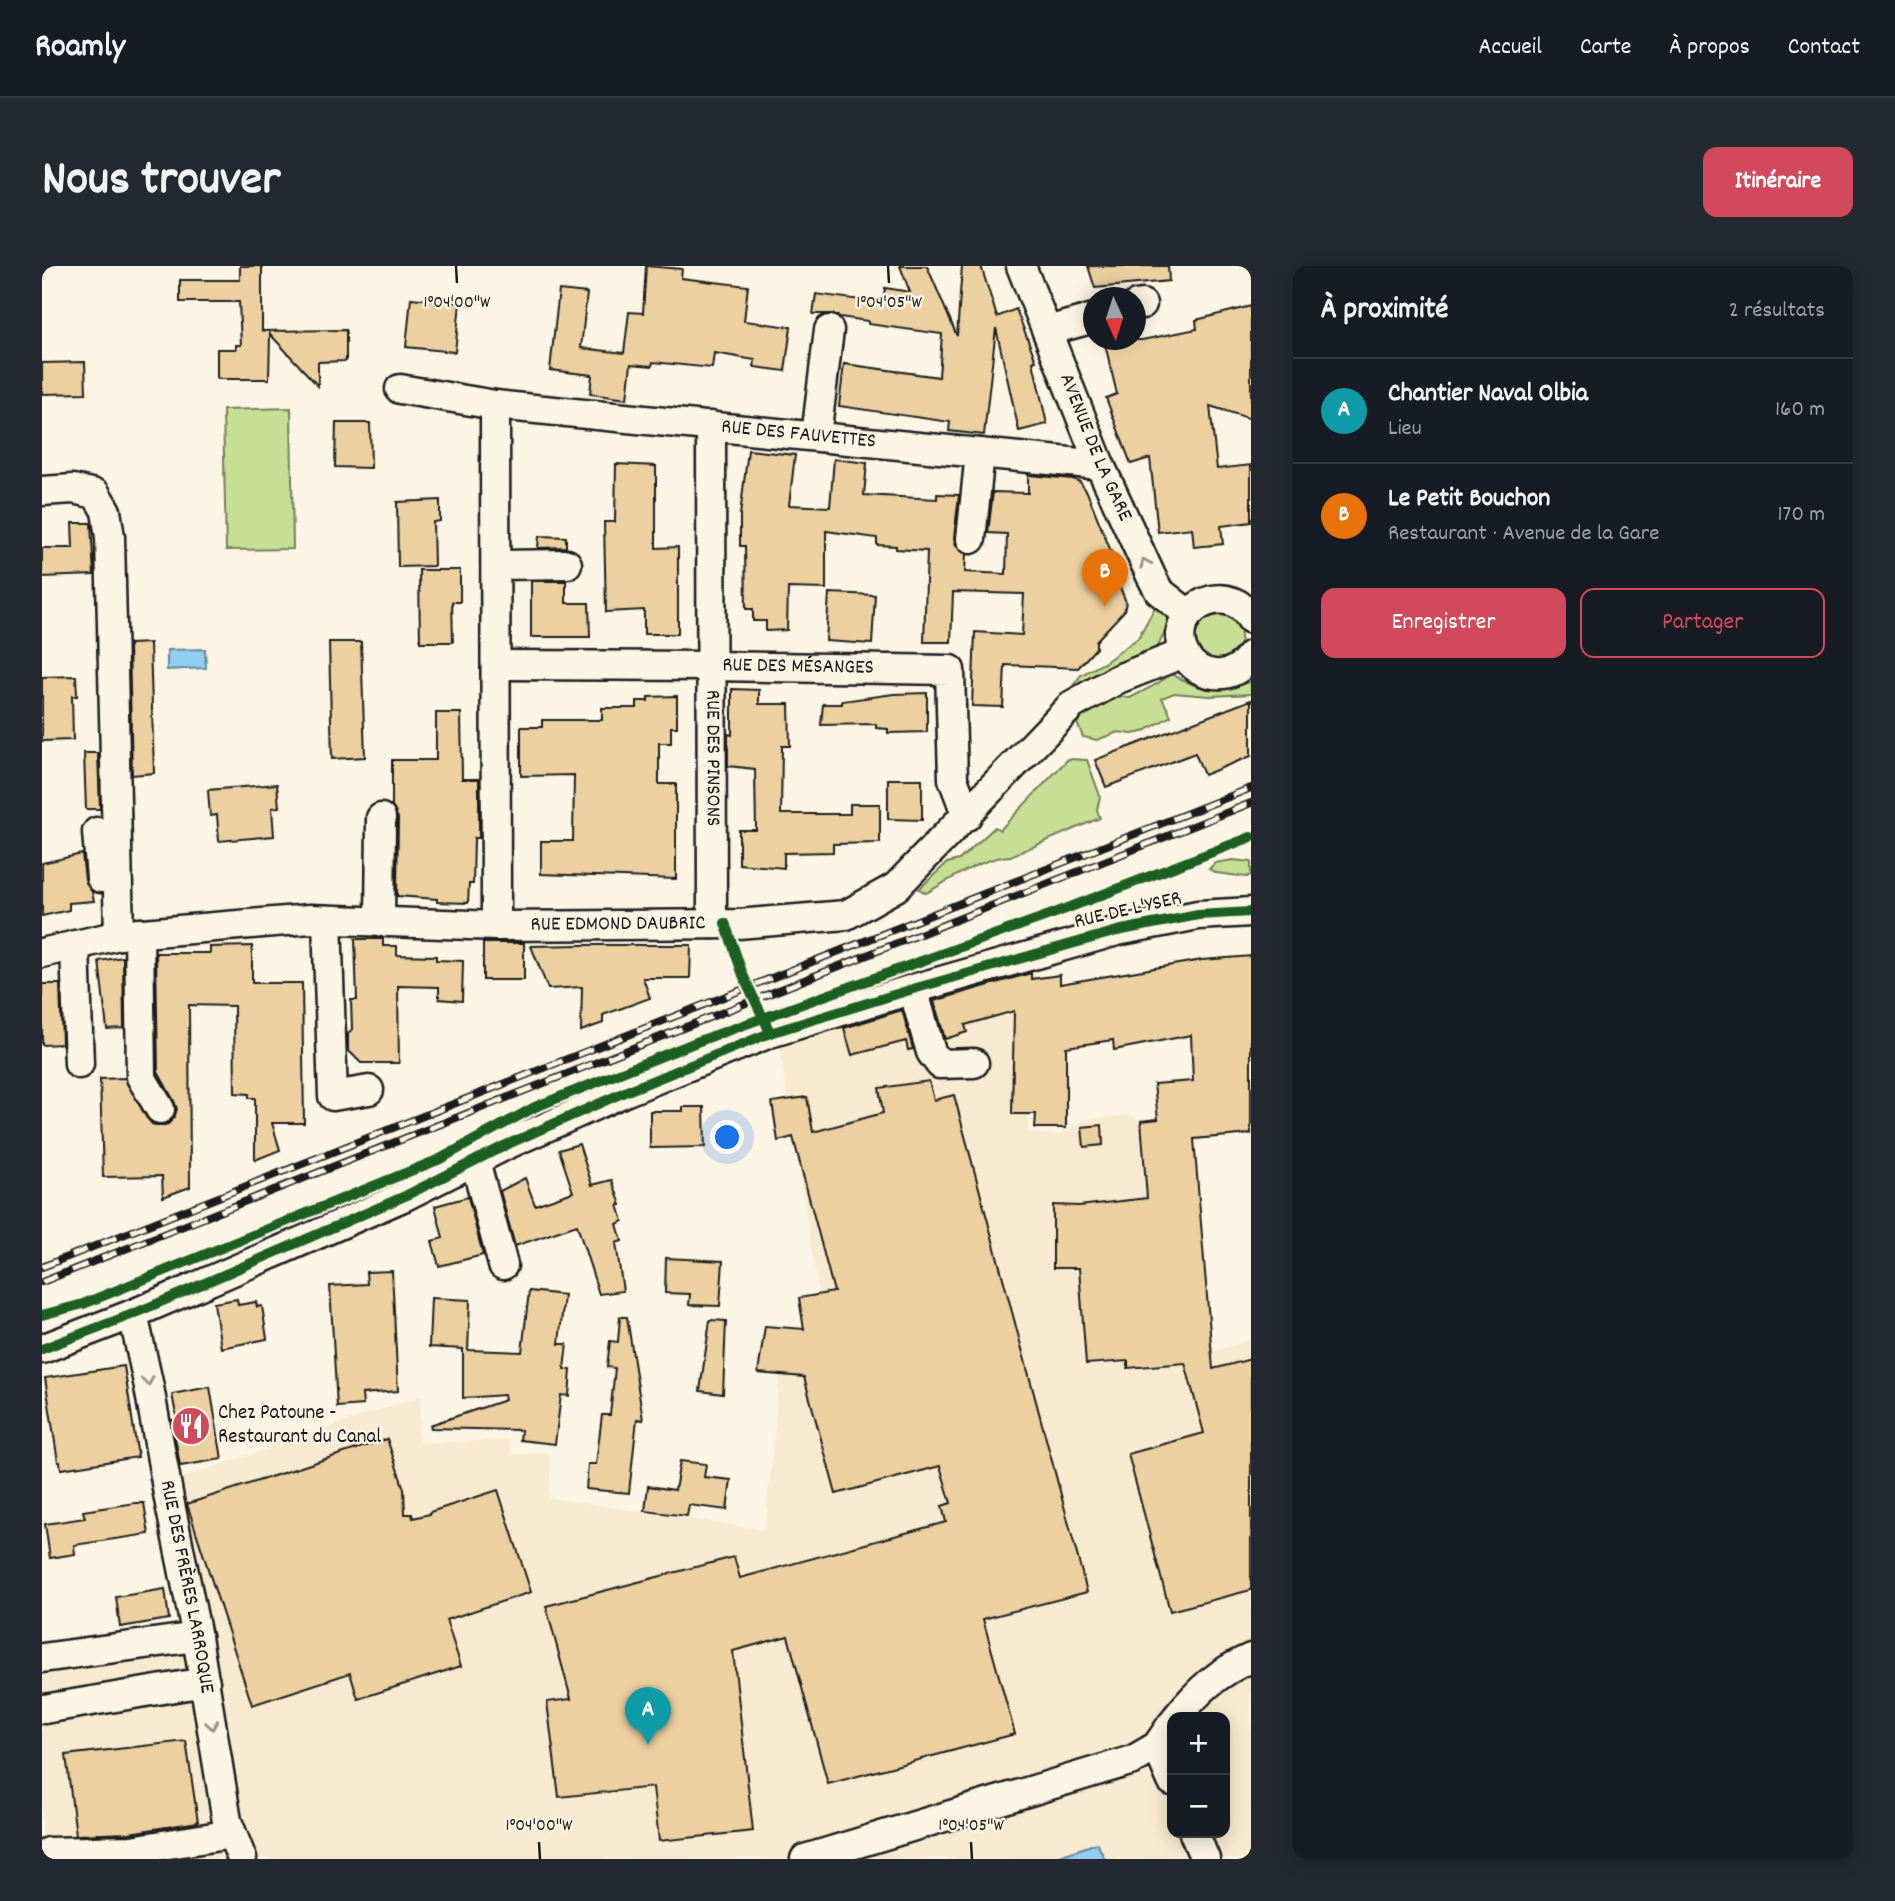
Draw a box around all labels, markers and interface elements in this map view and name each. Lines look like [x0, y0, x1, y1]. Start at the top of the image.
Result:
text: Roamly [35, 25, 125, 72]
text: Accueil [1478, 31, 1542, 65]
text: Carte [1580, 31, 1631, 65]
text: À propos [1669, 31, 1750, 65]
text: Contact [1788, 31, 1860, 65]
text: Nous trouver [42, 147, 280, 217]
button: Itinéraire [1703, 147, 1853, 217]
north arrow [1083, 287, 1146, 350]
text: À proximité [1321, 290, 1448, 333]
text: 1°04'00"W [424, 291, 491, 316]
text: 1°04'05"W [856, 291, 922, 316]
text: 2 résultats [1729, 295, 1825, 328]
street label: AVENUE DE LA GARE [1050, 369, 1139, 527]
text: Chantier Naval Olbia [1388, 376, 1588, 413]
text: A [1338, 394, 1350, 427]
text: 160 m [1775, 394, 1825, 427]
street label: RUE DES FAUVETTES [720, 413, 877, 458]
text: Lieu [1388, 413, 1422, 446]
text: Le Petit Bouchon [1388, 481, 1550, 518]
text: B [1339, 499, 1349, 532]
text: 170 m [1778, 499, 1825, 532]
text: Restaurant · Avenue de la Gare [1388, 518, 1659, 551]
pin: B [1082, 549, 1128, 607]
one-way arrow [1139, 558, 1153, 570]
button: Enregistrer [1321, 588, 1566, 658]
button: Partager [1580, 588, 1825, 658]
street label: RUE DES MÉSANGES [722, 651, 874, 684]
street label: RUE DES PINSONS [697, 690, 727, 826]
street label: RUE DE L'YSER [1071, 884, 1185, 938]
street label: RUE EDMOND DAUBRIC [530, 909, 706, 941]
your location [710, 1120, 744, 1154]
one-way arrow [139, 1375, 154, 1387]
place label: Chez Patoune - Restaurant du Canal [218, 1399, 381, 1453]
restaurant icon: Chez Patoune - Restaurant du Canal [170, 1405, 212, 1447]
street label: RUE DES FRÈRES LARROQUE [151, 1478, 221, 1696]
pin: A [625, 1687, 671, 1745]
map controls [1167, 1712, 1230, 1838]
button: + [1167, 1712, 1230, 1775]
one-way arrow [204, 1719, 219, 1731]
button: − [1167, 1775, 1230, 1838]
text: 1°04'00"W [506, 1814, 573, 1839]
text: 1°04'05"W [938, 1814, 1004, 1839]

